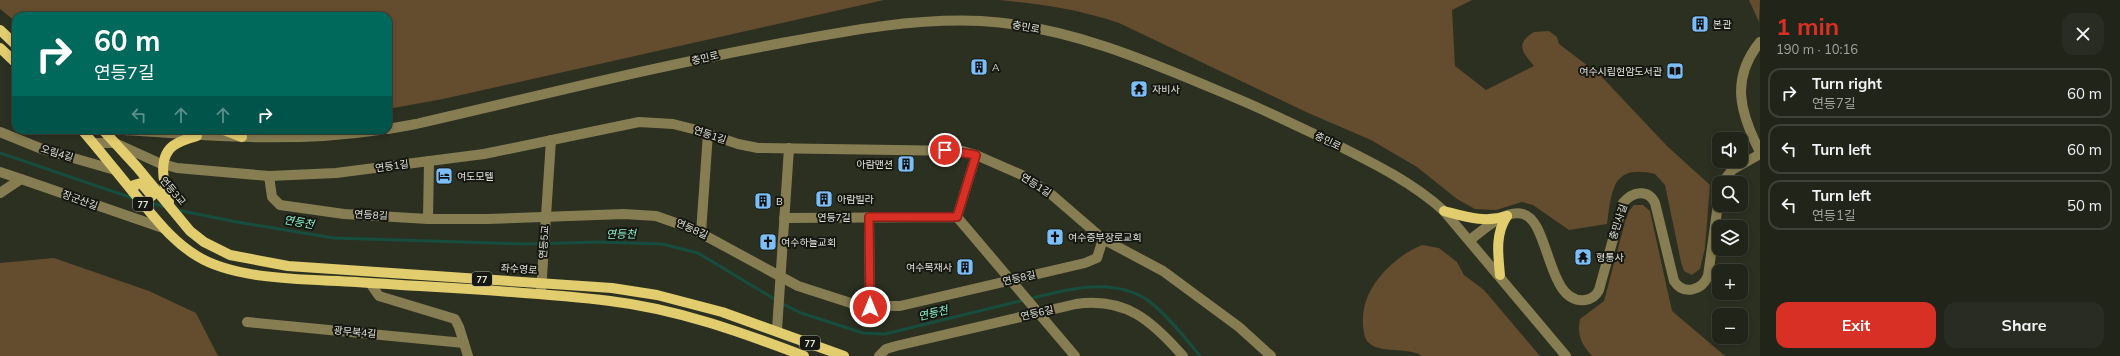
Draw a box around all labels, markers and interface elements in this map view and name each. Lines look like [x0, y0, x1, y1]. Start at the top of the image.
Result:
text: 1 min [1776, 11, 1839, 41]
button: close [2062, 13, 2104, 55]
building icon: 본관 [1690, 14, 1710, 34]
street label: 충민로 [1011, 18, 1041, 36]
place label: 본관 [1713, 18, 1732, 31]
text: 60 m [94, 23, 160, 58]
icon: right [28, 28, 80, 80]
text: 190 m · 10:16 [1776, 41, 1858, 57]
street label: 충민로 [690, 49, 720, 67]
building icon: A [969, 57, 989, 77]
text: 연등7길 [94, 61, 154, 84]
place label: A [992, 61, 1000, 74]
library icon: 여수시립현암도서관 [1665, 61, 1685, 81]
place label: 여수시립현암도서관 [1579, 65, 1663, 78]
text: Turn right [1812, 74, 1882, 93]
temple icon: 자비사 [1129, 79, 1149, 99]
icon: right [1778, 82, 1800, 104]
place label: 자비사 [1152, 83, 1180, 96]
text: 60 m [2067, 84, 2102, 103]
text: 연등7길 [1812, 95, 1856, 111]
icon: left [128, 104, 150, 126]
icon: ahead [170, 104, 192, 126]
icon: ahead [212, 104, 234, 126]
icon: right [254, 104, 276, 126]
street label: 연등1길 [692, 123, 728, 147]
street label: 충민로 [1313, 129, 1343, 153]
map controls [1712, 132, 1748, 344]
button: sound [1712, 132, 1748, 168]
pin [928, 133, 962, 167]
icon: left [1778, 138, 1800, 160]
icon: arrive [934, 139, 956, 161]
text: Turn left [1812, 140, 1871, 159]
text: 60 m [2067, 140, 2102, 159]
street label: 오림4길 [39, 142, 75, 164]
building icon: 아람맨션 [896, 154, 916, 174]
street label: 연등1길 [374, 157, 410, 175]
place label: 아람맨션 [856, 158, 893, 171]
hotel icon: 여도모텔 [434, 166, 454, 186]
place label: 여도모텔 [457, 170, 494, 183]
street label: 연등1길 [1018, 170, 1054, 200]
street label: 연등3교 [157, 174, 189, 208]
button: search [1712, 176, 1748, 212]
text: Turn left [1812, 186, 1871, 205]
street label: 장군산길 [60, 188, 100, 212]
building icon: 아람빌라 [814, 189, 834, 209]
building icon: B [753, 191, 773, 211]
place label: 아람빌라 [837, 193, 875, 206]
icon: left [1778, 194, 1800, 216]
place label: B [776, 195, 783, 208]
text: 50 m [2067, 196, 2102, 215]
road number: 77 [133, 197, 153, 211]
street label: 충민사길 [1606, 202, 1630, 242]
text: 연등1길 [1812, 207, 1856, 223]
street label: 연등8길 [354, 208, 388, 222]
street label: 연등7길 [817, 211, 851, 224]
water label: 연등천 [283, 212, 317, 232]
street label: 연등8길 [674, 216, 710, 242]
button: layers [1712, 220, 1748, 256]
street label: 연등5교 [536, 225, 552, 259]
water label: 연등천 [606, 227, 638, 241]
church icon: 여수중부장로교회 [1045, 227, 1065, 247]
place label: 여수중부장로교회 [1068, 231, 1142, 244]
church icon: 여수하늘교회 [758, 232, 778, 252]
place label: 여수하늘교회 [781, 236, 836, 249]
temple icon: 형통사 [1573, 247, 1593, 267]
place label: 형통사 [1596, 251, 1624, 264]
building icon: 여수목재사 [955, 257, 975, 277]
street label: 좌수영로 [500, 261, 538, 277]
place label: 여수목재사 [906, 261, 953, 274]
button: + [1712, 264, 1748, 300]
street label: 연등8길 [1001, 268, 1037, 288]
road number: 77 [472, 272, 492, 286]
position arrow [849, 286, 891, 328]
water label: 연등천 [917, 302, 951, 323]
button: Exit [1776, 302, 1936, 348]
button: Share [1944, 302, 2104, 348]
street label: 연등6길 [1019, 303, 1055, 323]
button: − [1712, 308, 1748, 344]
street label: 광무북4길 [333, 324, 377, 340]
road number: 77 [800, 336, 820, 350]

